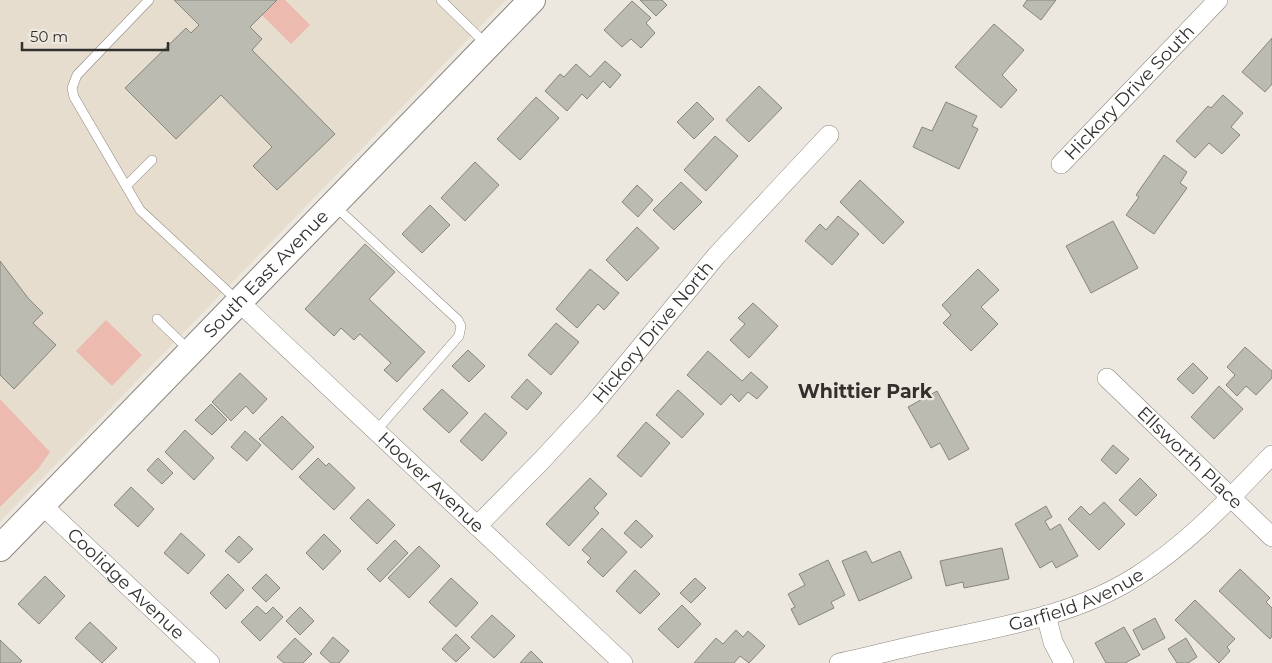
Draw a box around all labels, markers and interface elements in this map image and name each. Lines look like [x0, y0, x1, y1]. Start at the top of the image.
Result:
scale bar [22, 20, 169, 52]
street label: Hickory Drive South [1060, 20, 1199, 165]
text: 50 m [30, 27, 68, 46]
street label: South East Avenue [199, 205, 333, 343]
street label: Hickory Drive North [588, 257, 718, 408]
district label: Whittier Park [798, 380, 933, 403]
street label: Ellsworth Place [1132, 402, 1247, 514]
street label: Hoover Avenue [373, 427, 489, 538]
street label: Coolidge Avenue [63, 523, 189, 644]
street label: Garfield Avenue [1006, 563, 1148, 636]

